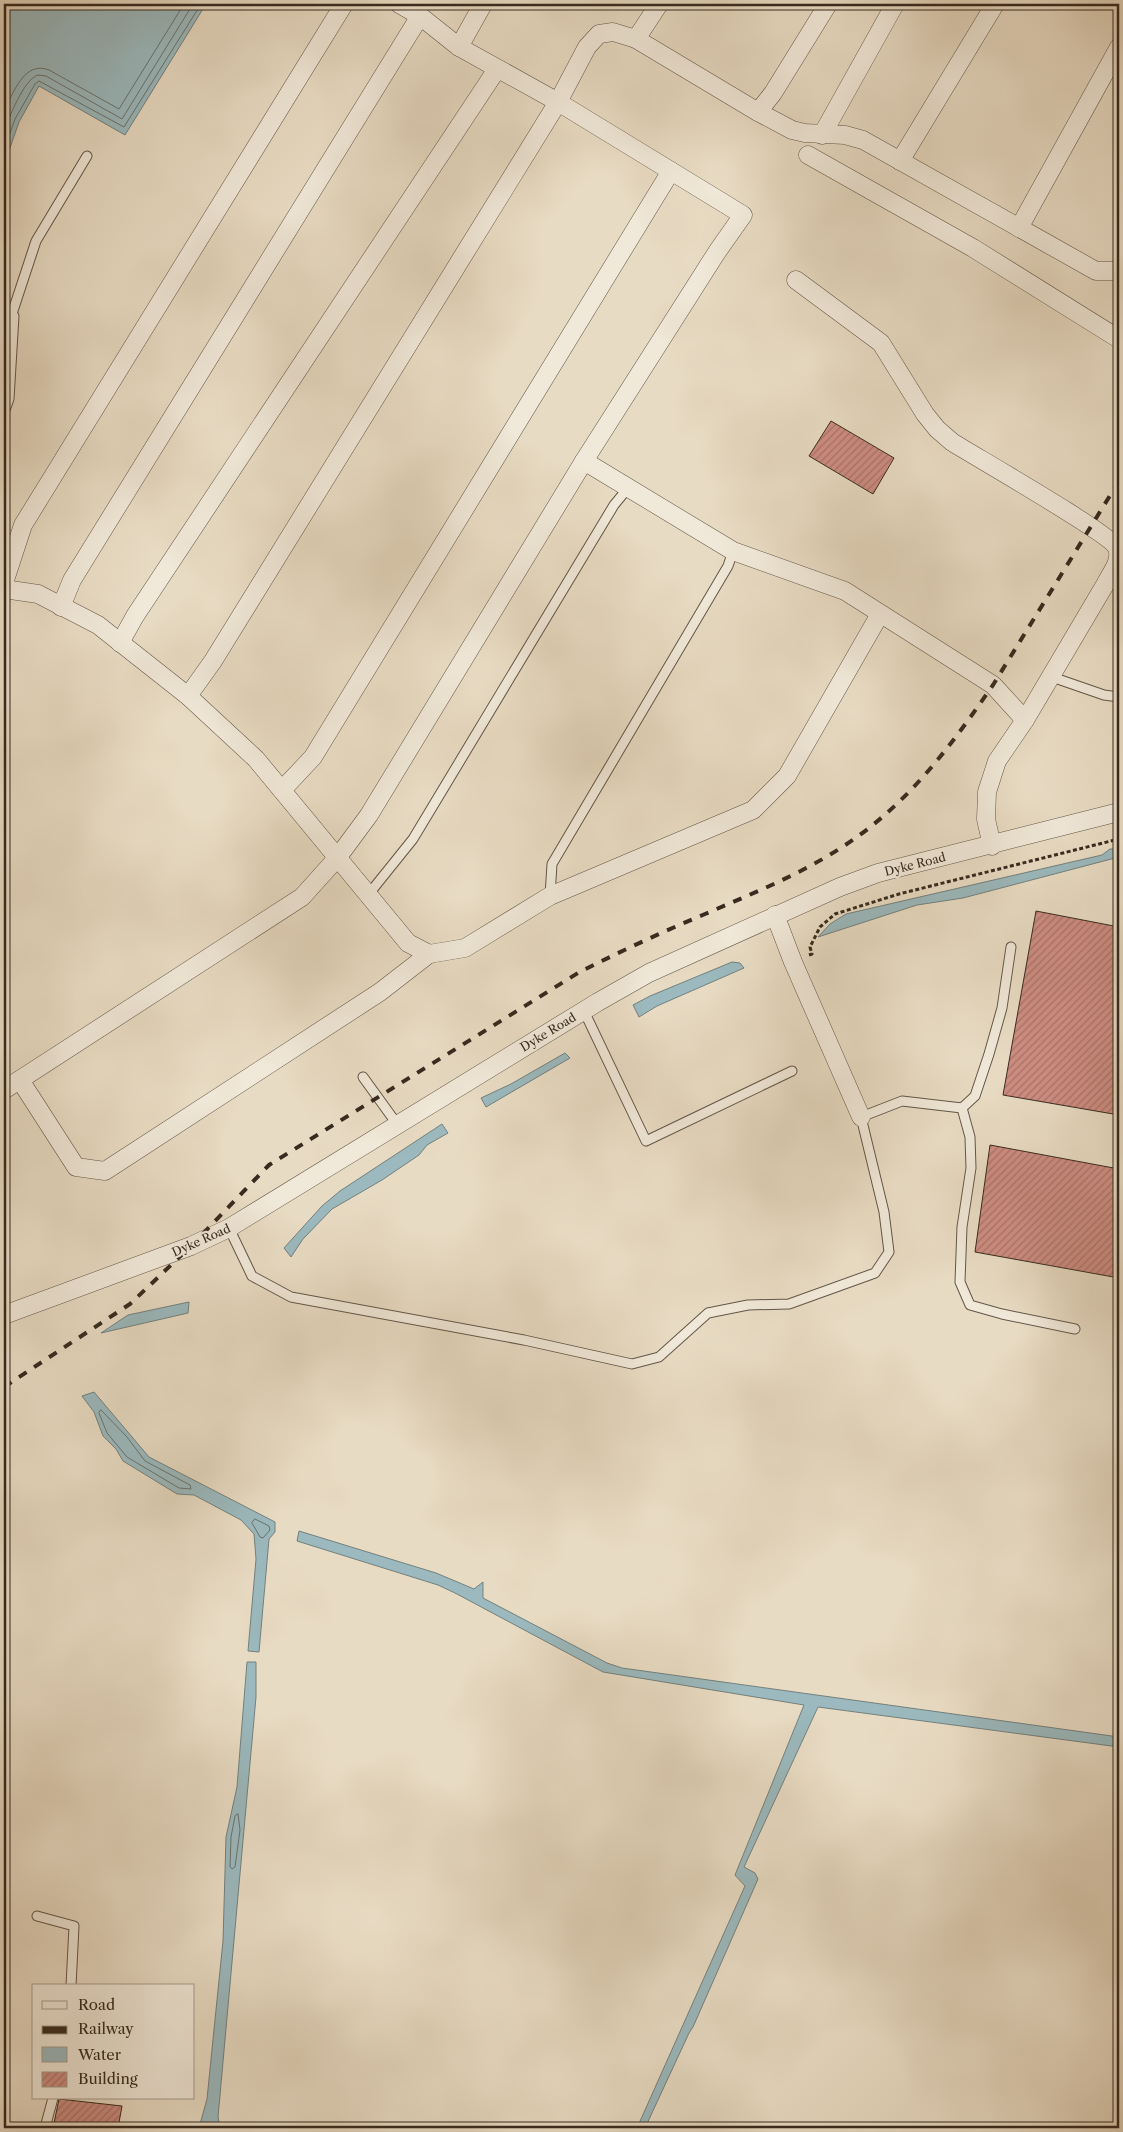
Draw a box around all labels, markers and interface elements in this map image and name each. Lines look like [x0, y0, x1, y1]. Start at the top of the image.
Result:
street label: Dyke Road [883, 849, 948, 879]
street label: Dyke Road [517, 1009, 579, 1054]
street label: Dyke Road [169, 1220, 233, 1260]
legend [32, 1984, 195, 2100]
text: Road [78, 1995, 115, 2014]
text: Railway [78, 2019, 134, 2038]
text: Water [77, 2045, 122, 2064]
text: Building [78, 2069, 138, 2088]

